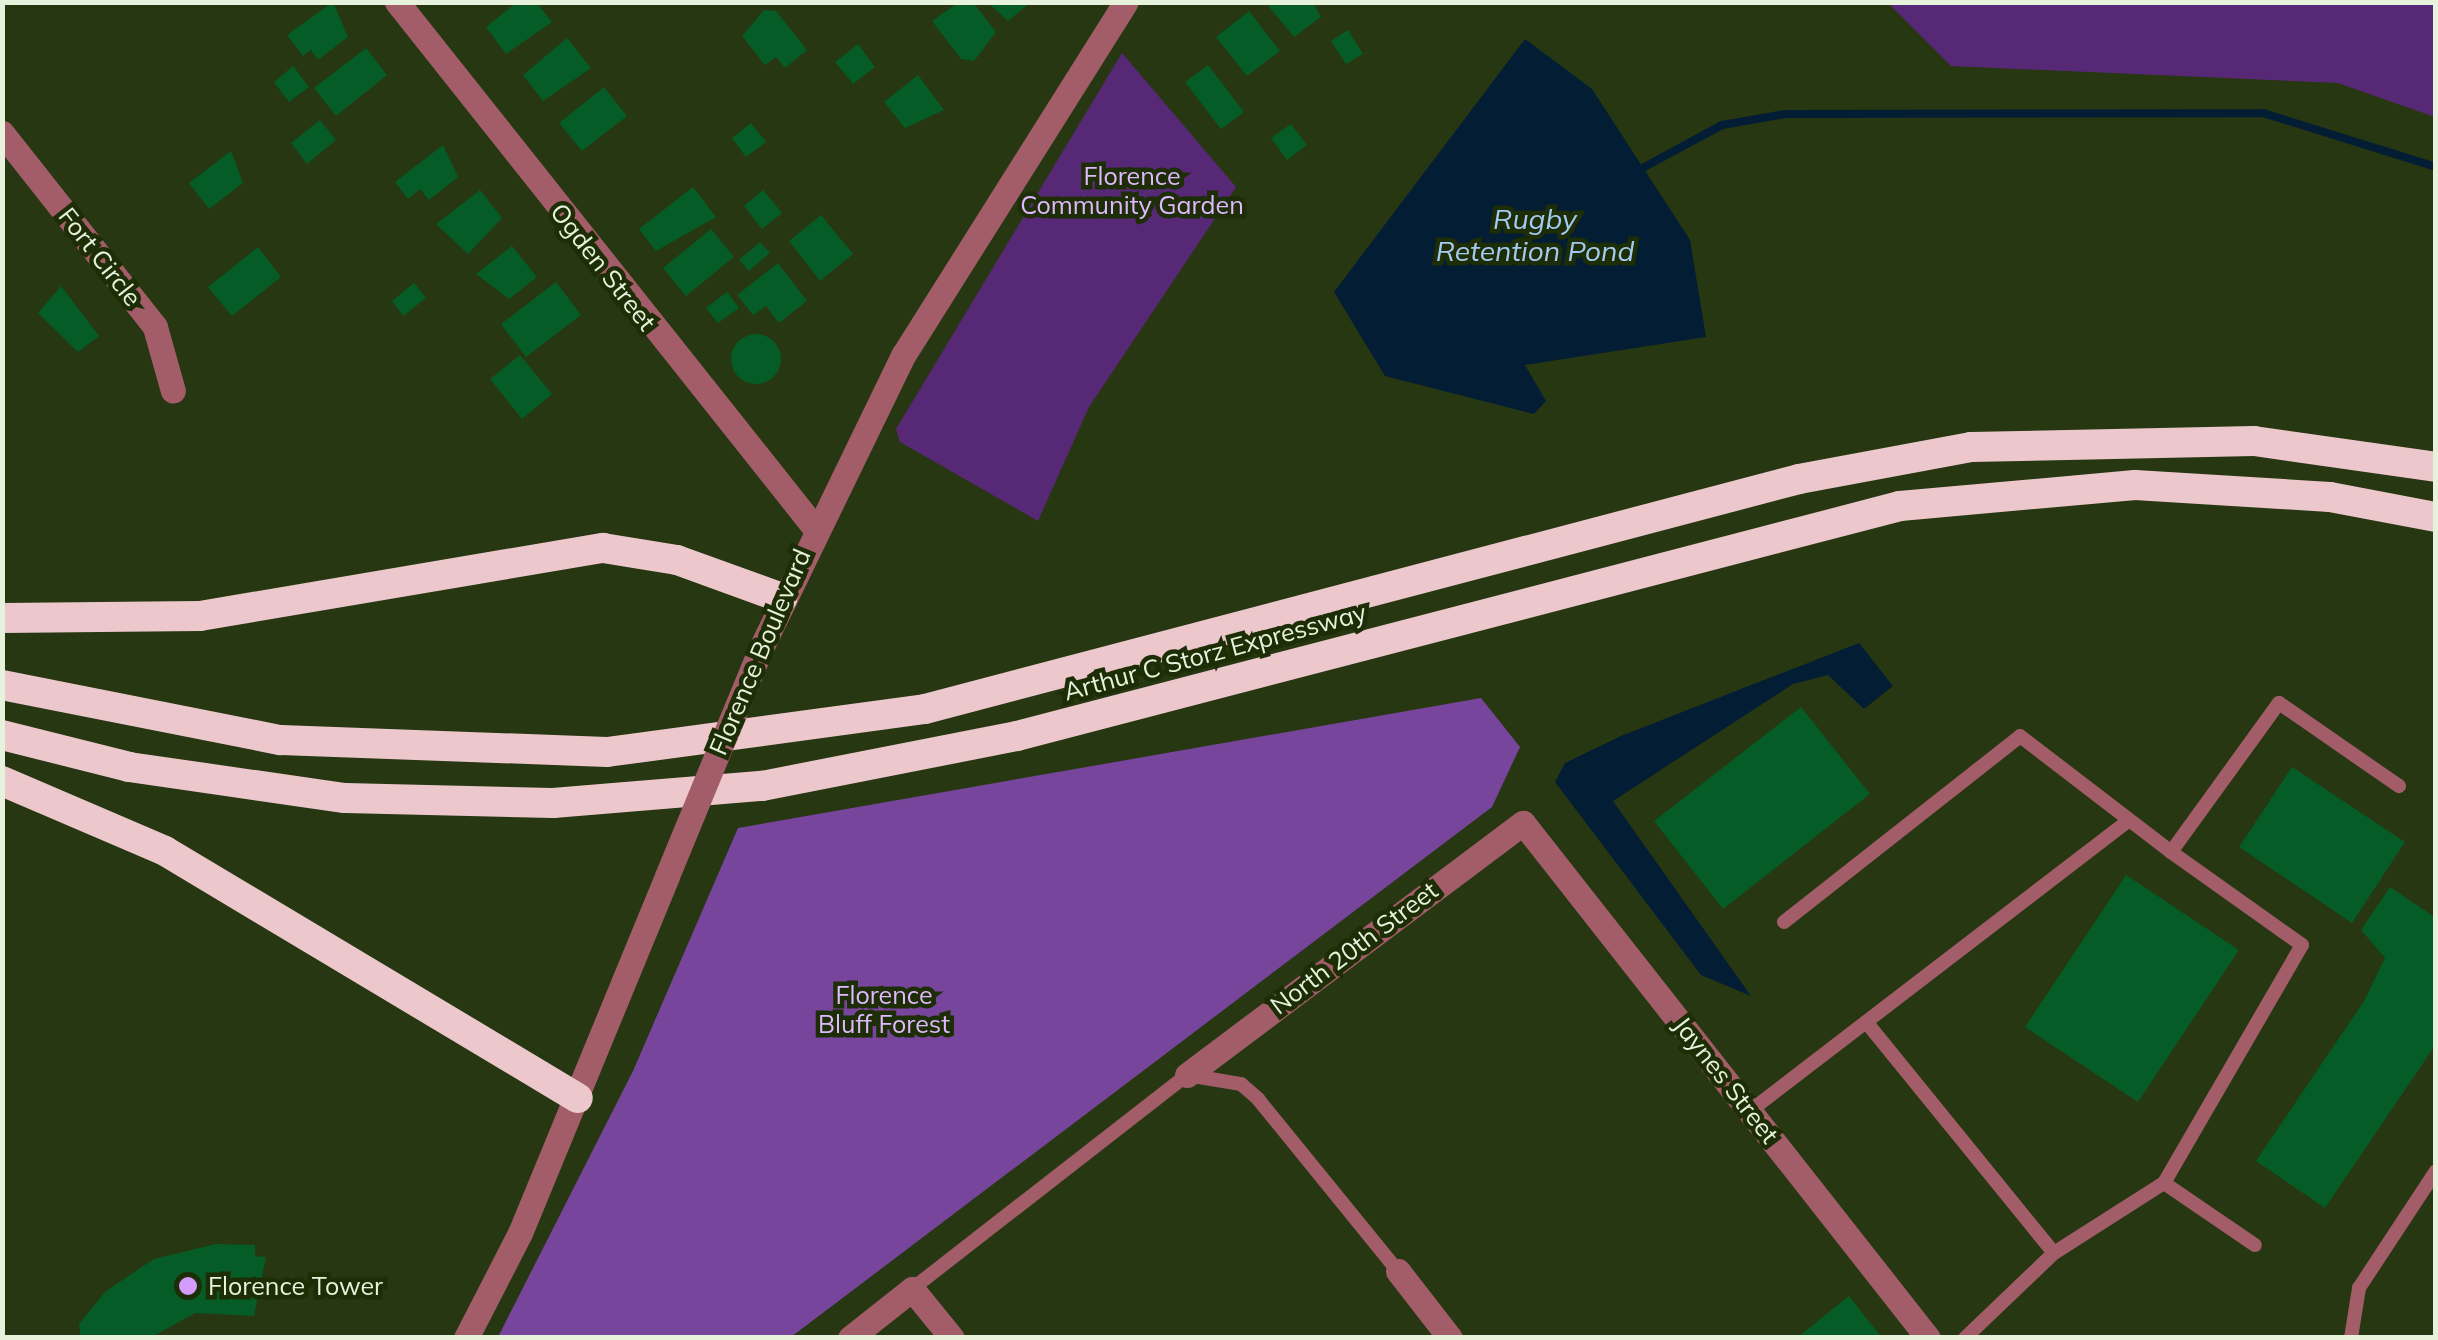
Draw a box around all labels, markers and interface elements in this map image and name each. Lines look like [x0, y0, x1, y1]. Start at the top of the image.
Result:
park label: Florence Community Garden [1020, 162, 1244, 221]
street label: Ogden Street [544, 197, 662, 337]
street label: Fort Circle [52, 202, 148, 312]
water label: Rugby Retention Pond [1436, 202, 1634, 268]
street label: Florence Boulevard [703, 545, 817, 759]
street label: Arthur C Storz Expressway [1060, 597, 1370, 707]
street label: North 20th Street [1264, 875, 1444, 1021]
park label: Florence Bluff Forest [818, 981, 950, 1040]
street label: Jaynes Street [1667, 1011, 1785, 1149]
place label: Florence Tower [208, 1271, 383, 1301]
marker: Florence Tower [177, 1275, 199, 1297]

